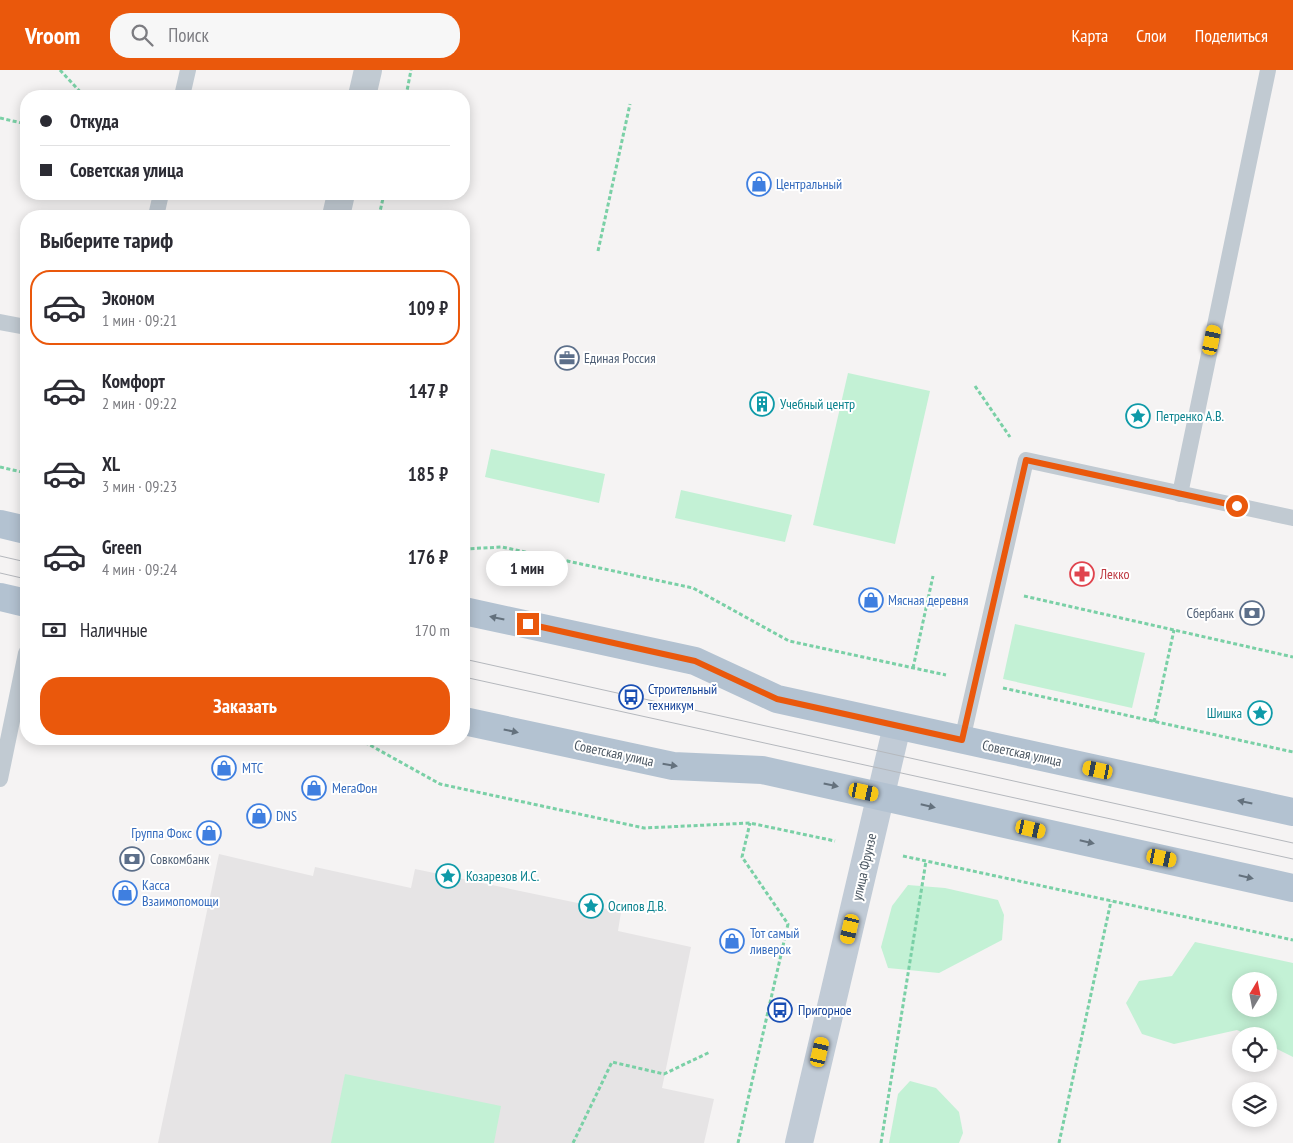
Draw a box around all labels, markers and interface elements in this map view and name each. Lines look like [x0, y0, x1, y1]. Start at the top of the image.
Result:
search box [110, 13, 460, 58]
text: Vroom [25, 20, 80, 51]
icon: search [128, 21, 156, 49]
text: Поиск [168, 23, 209, 47]
text: Карта [1071, 24, 1108, 47]
text: Слои [1136, 24, 1167, 47]
text: Поделиться [1195, 24, 1268, 47]
text: Откуда [70, 109, 119, 133]
text: Советская улица [70, 158, 184, 182]
shop icon: Центральный [746, 171, 772, 197]
place label: Центральный [776, 175, 842, 193]
text: Выберите тариф [40, 226, 173, 254]
icon: car [42, 285, 87, 330]
text: Эконом [102, 286, 155, 310]
text: 109 ₽ [408, 296, 448, 320]
text: 1 мин · 09:21 [102, 310, 177, 330]
car [1201, 324, 1222, 356]
office icon: Единая Россия [554, 345, 580, 371]
place label: Единая Россия [584, 349, 656, 367]
icon: car [42, 368, 87, 413]
text: Комфорт [102, 369, 165, 393]
text: 147 ₽ [409, 379, 448, 403]
building icon: Учебный центр [749, 391, 775, 417]
text: 2 мин · 09:22 [102, 393, 177, 413]
place label: Учебный центр [780, 395, 855, 413]
place icon: Петренко А.В. [1125, 403, 1151, 429]
place label: Петренко А.В. [1156, 407, 1224, 425]
icon: car [42, 451, 87, 496]
text: XL [102, 452, 120, 476]
text: 185 ₽ [408, 462, 448, 486]
text: 3 мин · 09:23 [102, 476, 177, 496]
route start [1226, 495, 1248, 517]
icon: car [42, 534, 87, 579]
text: Green [102, 535, 142, 559]
text: 176 ₽ [408, 545, 448, 569]
callout: 1 мин [487, 552, 569, 586]
text: 1 мин [510, 558, 544, 578]
text: 4 мин · 09:24 [102, 559, 177, 579]
pharmacy icon: Лекко [1069, 561, 1095, 587]
place label: Лекко [1099, 565, 1130, 583]
shop icon: Мясная деревня [858, 587, 884, 613]
place label: Мясная деревня [888, 591, 968, 609]
bank icon: Сбербанк [1239, 600, 1265, 626]
place label: Сбербанк [1187, 604, 1235, 622]
route end [517, 613, 539, 635]
one-way arrow [489, 614, 504, 622]
icon: cash [40, 616, 68, 644]
text: Наличные [80, 618, 148, 642]
text: 170 m [415, 620, 450, 640]
button: Заказать [40, 677, 450, 735]
place label: Строительный техникум [648, 680, 717, 714]
bus stop icon: Строительный техникум [618, 684, 644, 710]
place icon: Шишка [1247, 700, 1273, 726]
place label: Шишка [1207, 704, 1242, 722]
one-way arrow [504, 727, 519, 735]
street label: Советская улица [573, 736, 655, 770]
street label: Советская улица [981, 736, 1063, 770]
shop icon: МТС [211, 755, 237, 781]
place label: МТС [242, 759, 264, 777]
car [1081, 760, 1114, 780]
one-way arrow [663, 762, 679, 770]
shop icon: МегаФон [301, 775, 327, 801]
place label: МегаФон [332, 779, 377, 797]
one-way arrow [823, 781, 838, 789]
car [847, 782, 880, 802]
one-way arrow [1238, 798, 1253, 806]
one-way arrow [921, 802, 936, 810]
shop icon: DNS [246, 803, 272, 829]
place label: DNS [276, 807, 297, 825]
car [1014, 818, 1047, 840]
shop icon: Группа Фокс [196, 820, 222, 846]
place label: Группа Фокс [131, 824, 192, 842]
street label: улица Фрунзе [848, 831, 881, 902]
one-way arrow [1079, 838, 1094, 846]
bank icon: Совкомбанк [119, 846, 145, 872]
car [1145, 848, 1178, 868]
place label: Совкомбанк [150, 850, 210, 868]
place icon: Козарезов И.С. [435, 863, 461, 889]
place label: Козарезов И.С. [466, 867, 539, 885]
one-way arrow [1238, 873, 1253, 881]
place label: Касса Взаимопомощи [142, 876, 219, 910]
shop icon: Касса Взаимопомощи [112, 880, 138, 906]
place icon: Осипов Д.В. [578, 893, 604, 919]
place label: Осипов Д.В. [608, 897, 666, 915]
car [839, 913, 860, 945]
place label: Тот самый ливерок [749, 924, 799, 958]
shop icon: Тот самый ливерок [719, 928, 745, 954]
north arrow [1232, 972, 1278, 1018]
map controls [1232, 972, 1277, 1127]
bus stop icon: Пригорное [767, 997, 793, 1023]
place label: Пригорное [798, 1001, 852, 1019]
button: locate [1232, 1027, 1277, 1072]
car [809, 1036, 830, 1068]
button: layers [1232, 1082, 1277, 1127]

